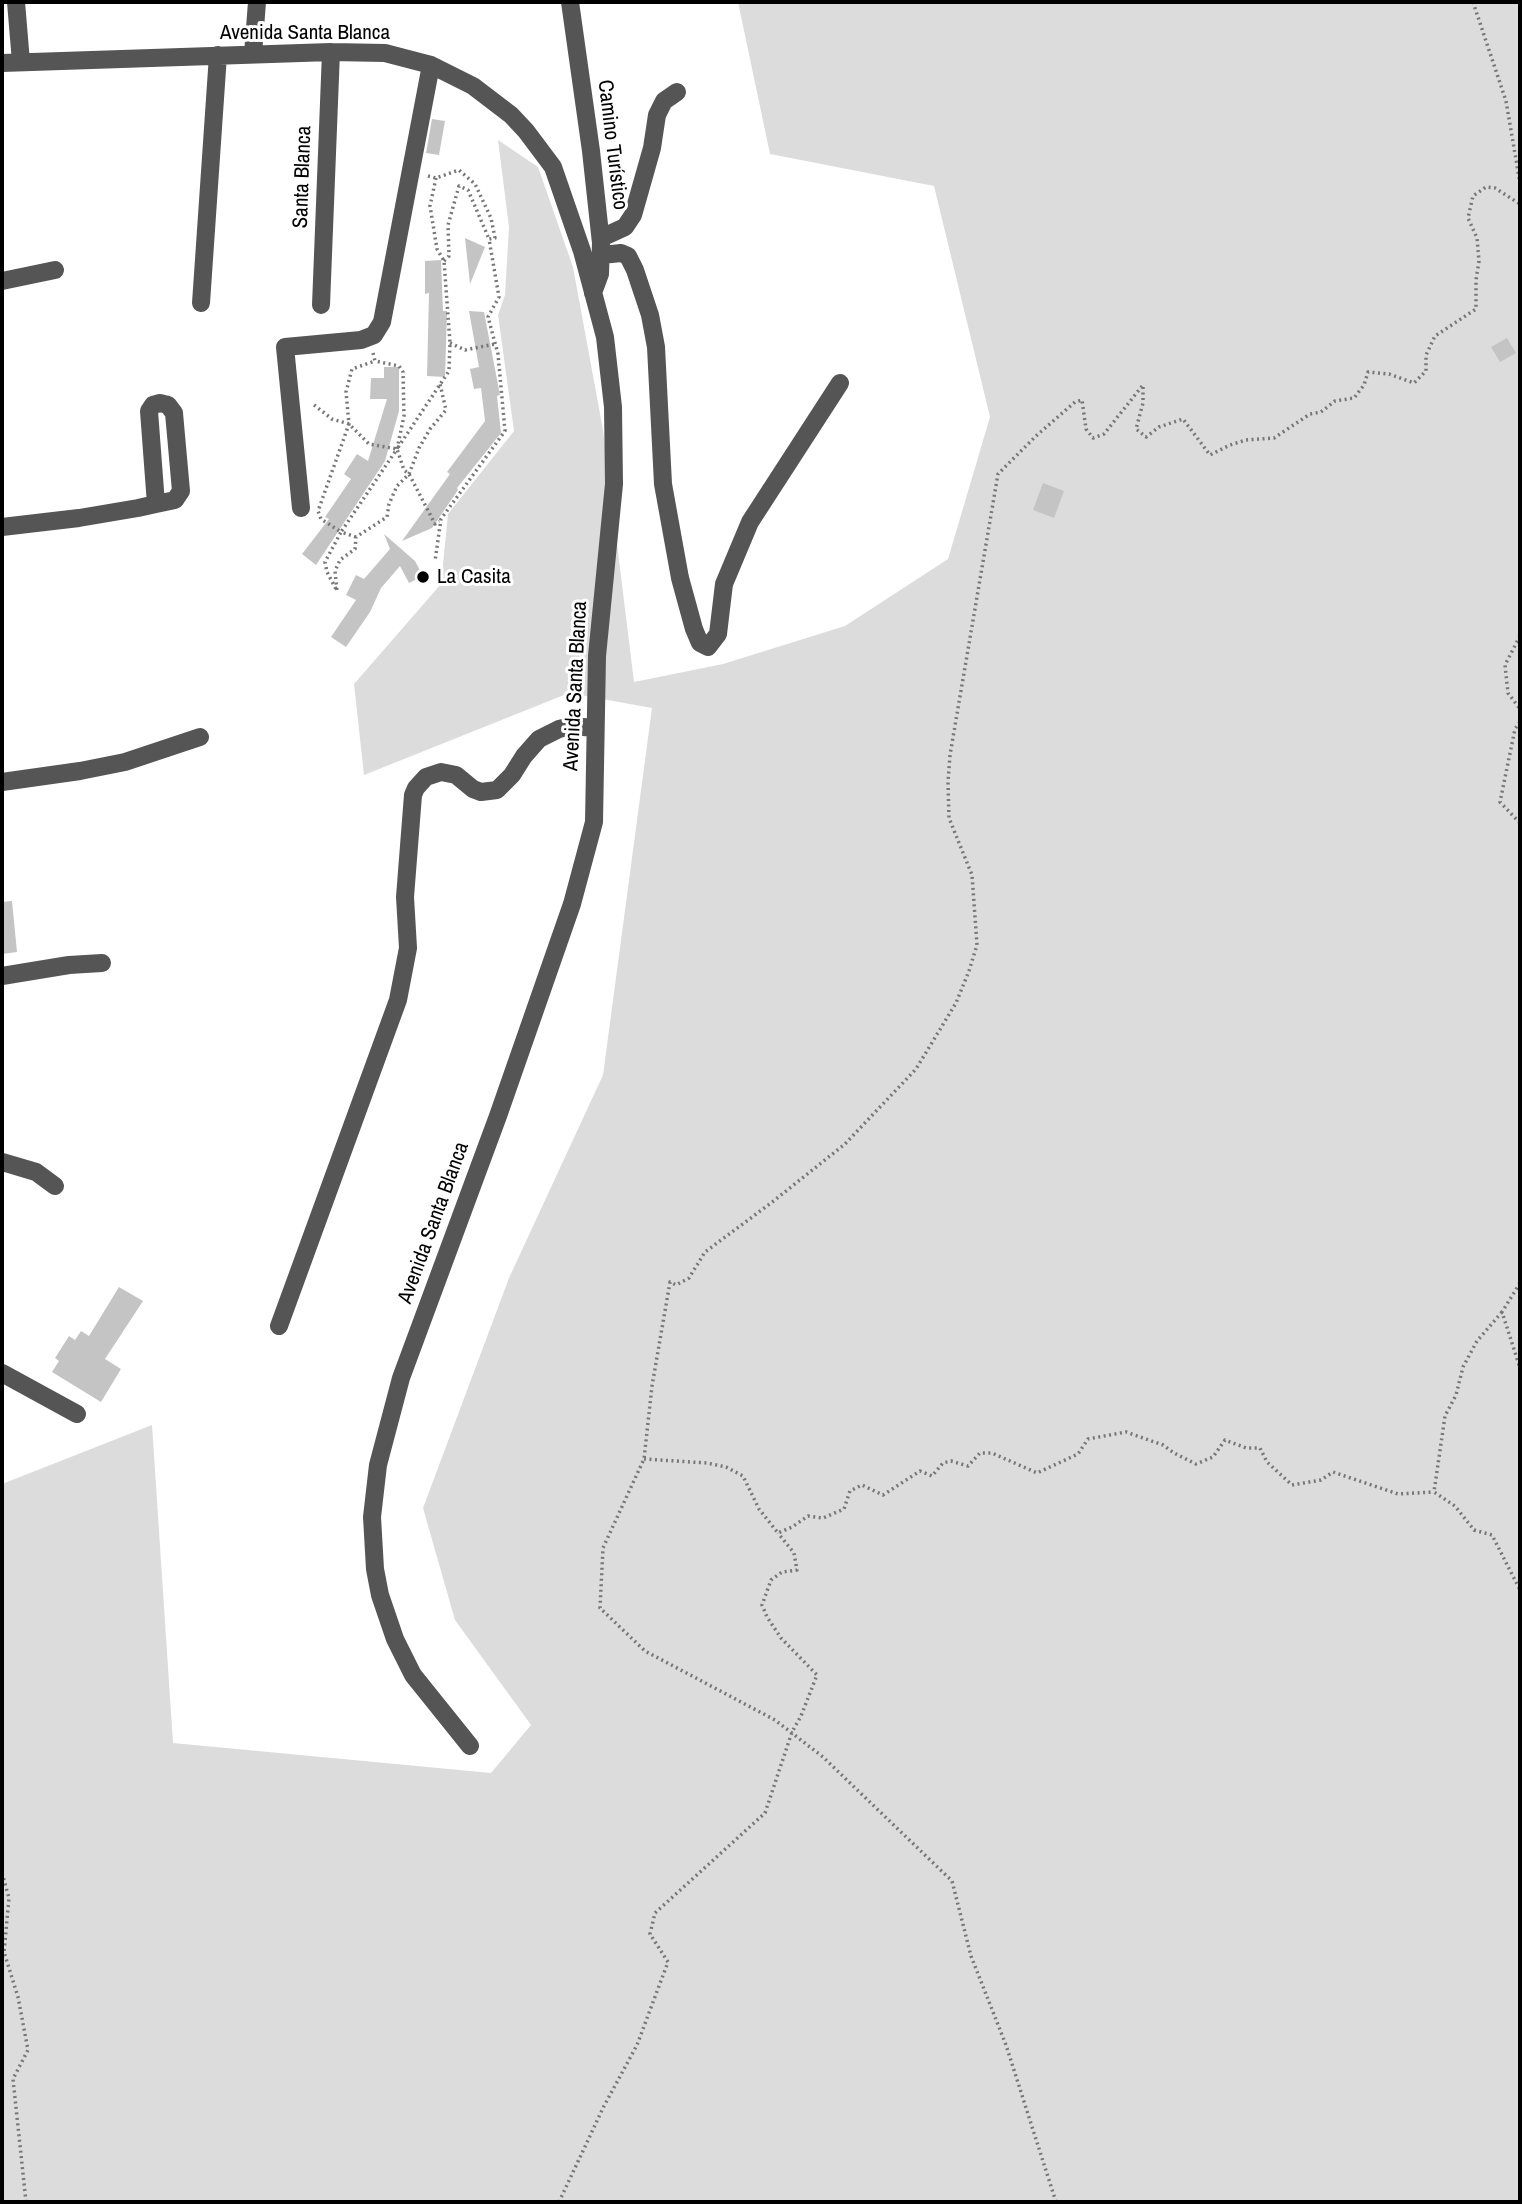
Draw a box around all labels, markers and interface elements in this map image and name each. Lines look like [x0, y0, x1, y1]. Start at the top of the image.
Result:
street label: Avenida Santa Blanca [220, 20, 390, 46]
street label: Camino Turístico [592, 79, 632, 211]
street label: Santa Blanca [289, 125, 317, 229]
place label: La Casita [437, 564, 511, 590]
marker: La Casita [415, 569, 431, 585]
street label: Avenida Santa Blanca [559, 600, 593, 772]
street label: Avenida Santa Blanca [393, 1139, 475, 1307]

